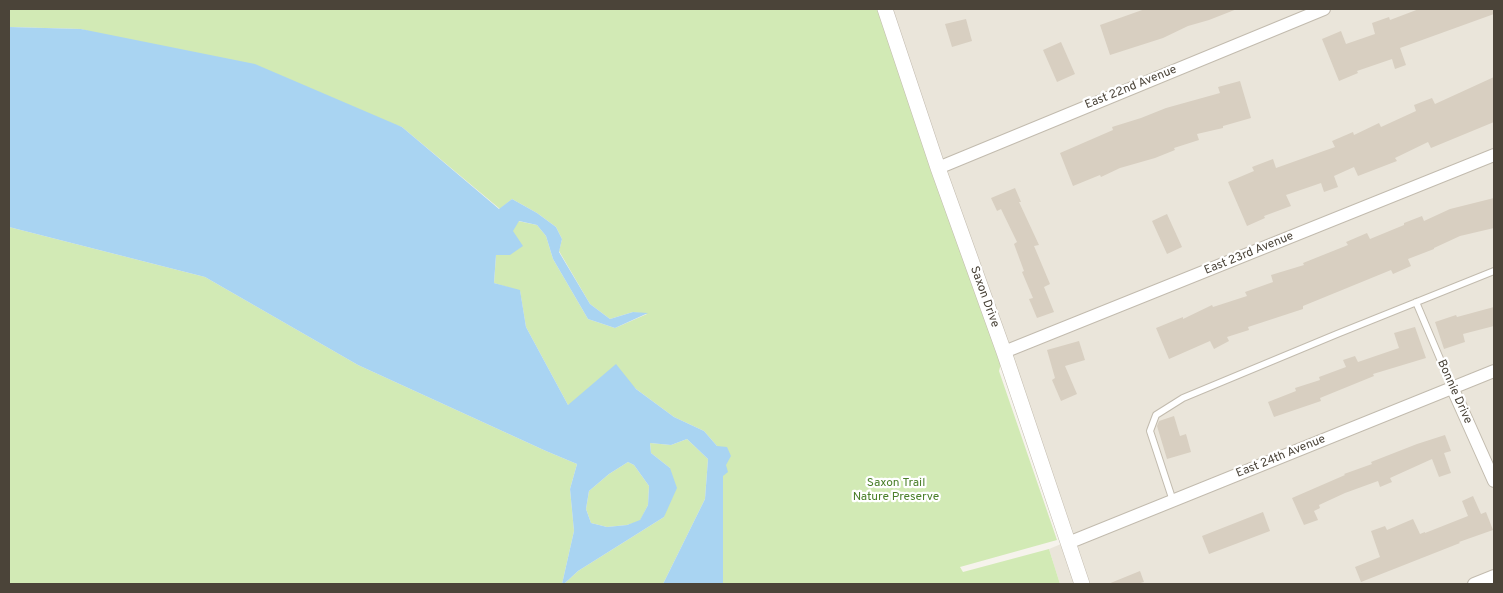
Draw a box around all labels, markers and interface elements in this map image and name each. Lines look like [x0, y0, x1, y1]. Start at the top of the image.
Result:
street label: East 22nd Avenue [1083, 63, 1179, 113]
street label: East 23rd Avenue [1202, 230, 1296, 278]
street label: Saxon Drive [966, 264, 1002, 330]
street label: Bonnie Drive [1433, 358, 1475, 426]
street label: East 24th Avenue [1234, 433, 1328, 481]
park label: Saxon Trail Nature Preserve [853, 477, 939, 505]

